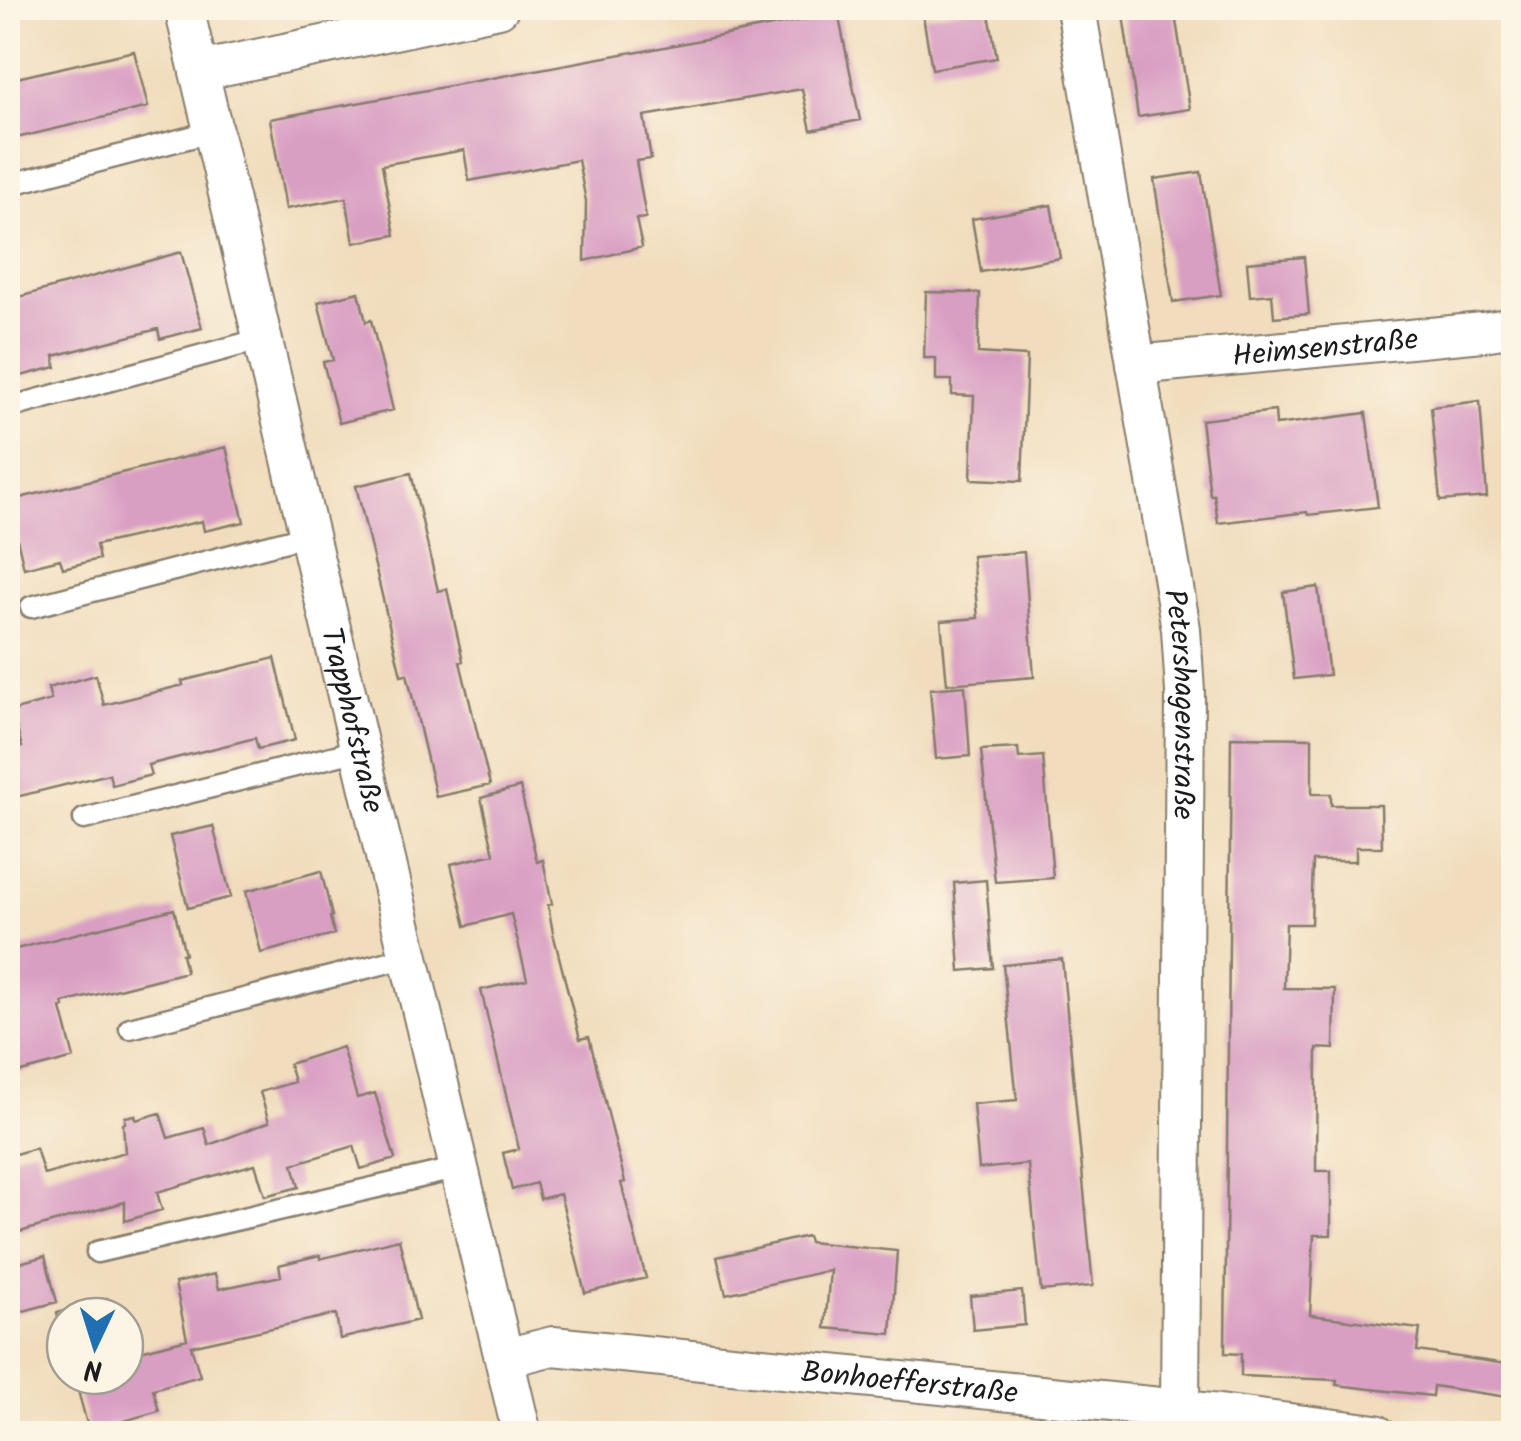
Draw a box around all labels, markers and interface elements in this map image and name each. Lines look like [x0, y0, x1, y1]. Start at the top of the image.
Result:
street label: Heimsenstraße [1230, 316, 1420, 382]
street label: Petershagenstraße [1149, 586, 1207, 820]
street label: Trapphofstraße [306, 623, 396, 818]
north arrow [45, 1296, 145, 1396]
text: N [83, 1345, 104, 1392]
street label: Bonhoefferstraße [799, 1349, 1020, 1419]

